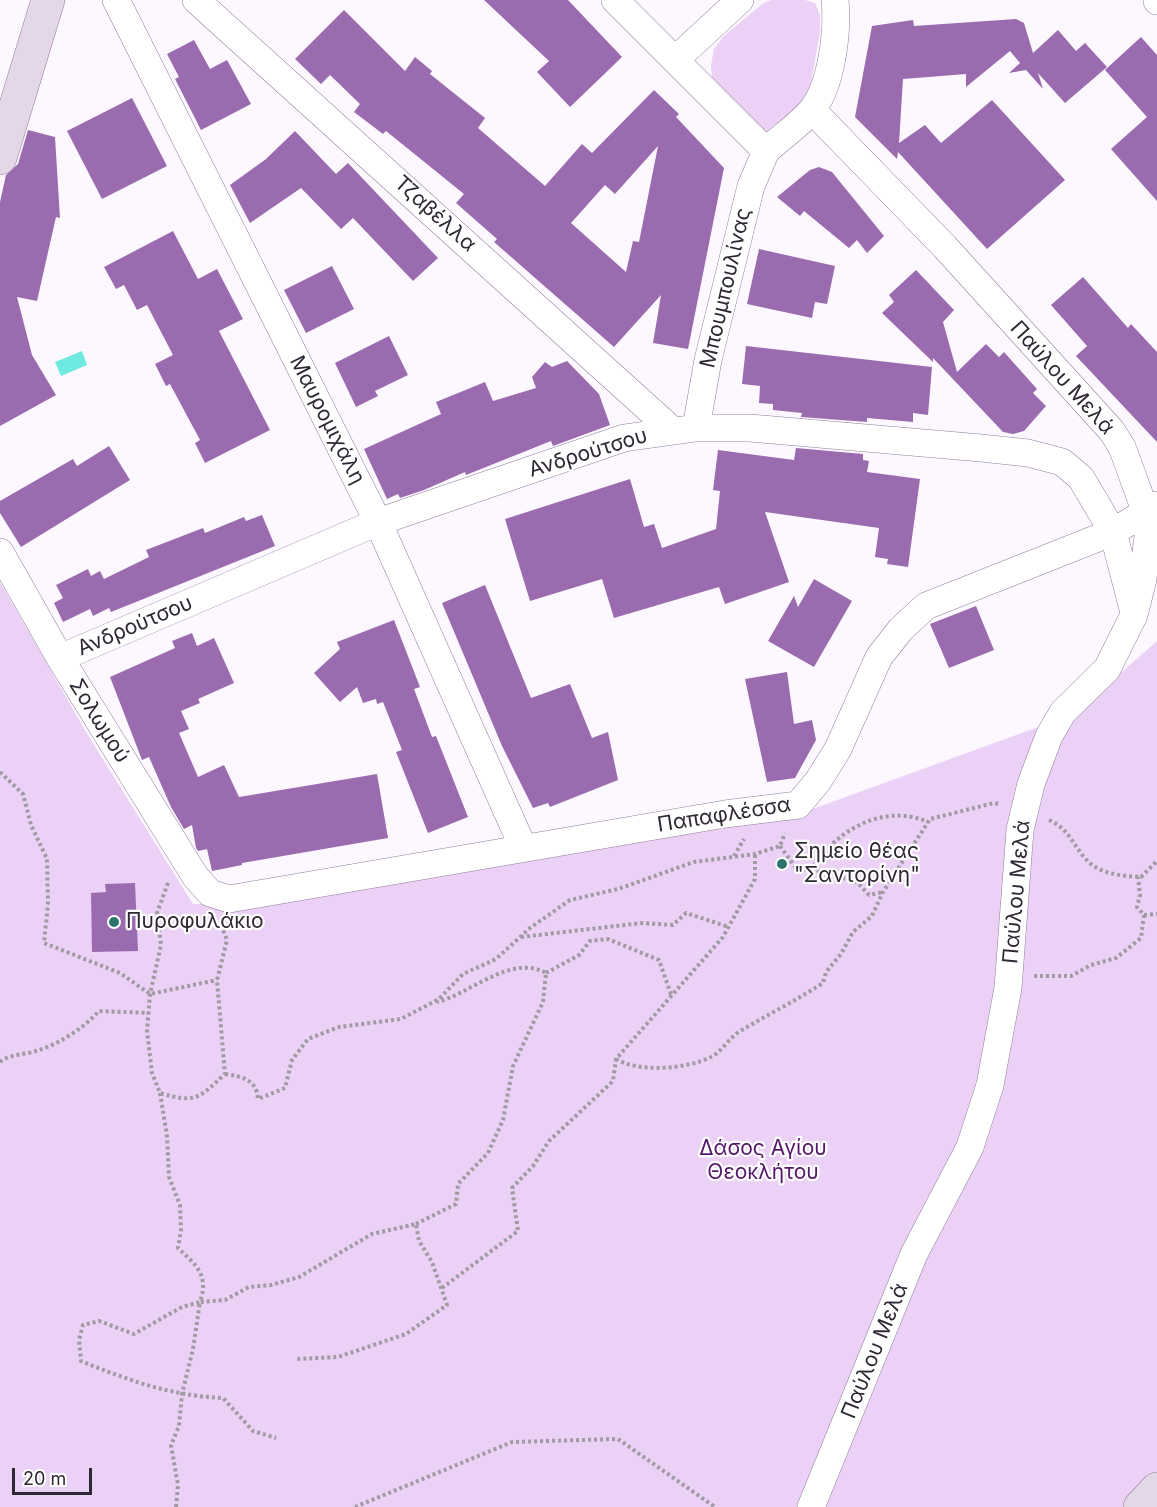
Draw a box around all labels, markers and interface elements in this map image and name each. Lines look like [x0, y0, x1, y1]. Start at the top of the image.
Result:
street label: Τζαβέλλα [389, 171, 481, 257]
street label: Μπουμπουλίνας [695, 206, 757, 370]
street label: Παύλου Μελά [1005, 316, 1119, 440]
street label: Μαυρομιχάλη [284, 352, 370, 488]
street label: Ανδρούτσου [526, 423, 650, 483]
street label: Ανδρούτσου [74, 590, 196, 662]
street label: Σολωμού [63, 675, 135, 767]
street label: Παπαφλέσσα [656, 792, 792, 838]
street label: Παύλου Μελά [998, 819, 1036, 965]
place label: Σημείο θέας "Σαντορίνη" [794, 839, 920, 889]
marker: Σημείο θέας "Σαντορίνη" [775, 857, 789, 871]
place label: Πυροφυλάκιο [126, 909, 264, 935]
marker: Πυροφυλάκιο [107, 915, 121, 929]
park label: Δάσος Αγίου Θεοκλήτου [699, 1136, 827, 1186]
street label: Παύλου Μελά [836, 1280, 914, 1422]
scale bar [15, 1456, 94, 1494]
text: 20 m [23, 1468, 66, 1489]

